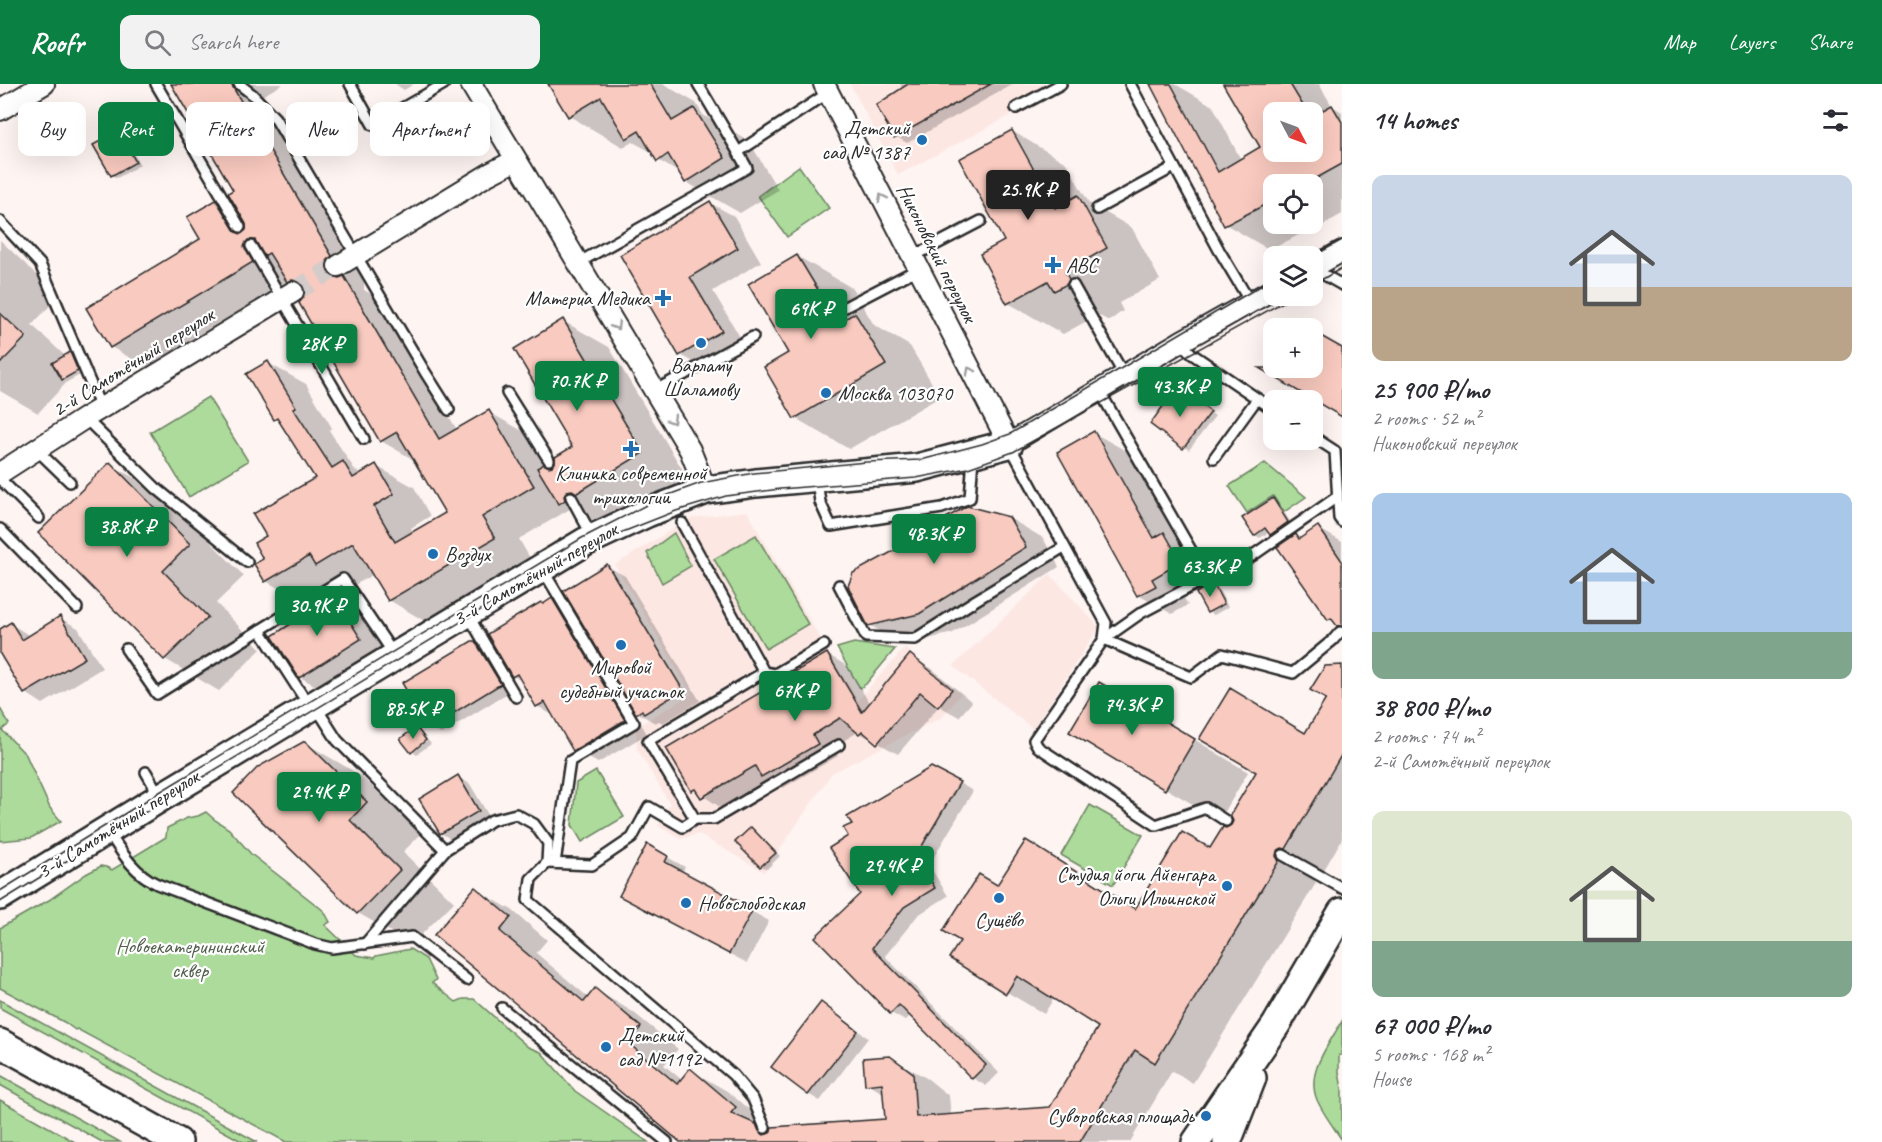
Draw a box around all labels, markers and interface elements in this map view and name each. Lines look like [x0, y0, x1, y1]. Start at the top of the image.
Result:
search box [120, 15, 540, 69]
text: Roofr [30, 25, 84, 60]
icon: search [141, 26, 174, 59]
text: Search here [189, 28, 278, 56]
text: Map [1663, 29, 1696, 55]
text: Layers [1729, 29, 1775, 55]
text: Share [1808, 29, 1852, 55]
chip: Buy [18, 102, 86, 156]
chip: Rent [98, 102, 174, 156]
chip: Filters [186, 102, 274, 156]
chip: New [286, 102, 358, 156]
chip: Apartment [370, 102, 490, 156]
north arrow [1263, 102, 1323, 162]
map controls [1263, 102, 1323, 450]
text: 14 homes [1372, 104, 1457, 137]
icon: filters [1819, 104, 1852, 137]
place label: Детский сад № 1387 [821, 115, 912, 165]
marker: Детский сад № 1387 [915, 133, 929, 147]
pin: 25.9K ₽ [973, 170, 1083, 221]
button: locate [1263, 174, 1323, 234]
text: 25.9K ₽ [1000, 177, 1056, 202]
street label: Никоновский переулок [891, 179, 984, 329]
one-way arrow [877, 193, 889, 204]
icon: home [1558, 214, 1666, 322]
button: layers [1263, 246, 1323, 306]
place label: ABC [1066, 252, 1100, 278]
marker: ABC [1044, 256, 1062, 274]
place label: Материа Медика [525, 285, 652, 311]
marker: Материа Медика [654, 289, 672, 307]
pin: 69K ₽ [769, 289, 853, 340]
text: 69K ₽ [789, 296, 833, 321]
street label: 2-й Самотёчный переулок [47, 301, 221, 422]
button: + [1263, 318, 1323, 378]
one-way arrow [608, 320, 620, 330]
pin: 28K ₽ [280, 324, 364, 375]
text: 28K ₽ [300, 331, 344, 356]
marker: Варламу Шаламову [694, 336, 708, 350]
place label: Варламу Шаламову [663, 352, 741, 402]
pin: 70.7K ₽ [522, 361, 632, 412]
one-way arrow [966, 367, 977, 378]
pin: 43.3K ₽ [1125, 367, 1235, 418]
text: 70.7K ₽ [549, 368, 605, 393]
text: 25 900 ₽/mo [1372, 373, 1489, 406]
text: 43.3K ₽ [1152, 374, 1208, 399]
place label: Москва 103070 [838, 380, 954, 406]
marker: Москва 103070 [819, 386, 833, 400]
button: − [1263, 390, 1323, 450]
text: 2 rooms · 52 m² [1372, 406, 1480, 431]
one-way arrow [665, 414, 677, 424]
text: Никоновский переулок [1372, 431, 1517, 456]
marker: Клиника современной трихологии [622, 440, 640, 458]
place label: Клиника современной трихологии [555, 460, 708, 510]
pin: 38.8K ₽ [72, 507, 182, 558]
text: 38.8K ₽ [99, 514, 155, 539]
pin: 48.3K ₽ [879, 514, 989, 565]
street label: 3-й Самотёчный переулок [448, 515, 624, 632]
text: 48.3K ₽ [906, 521, 962, 546]
icon: home [1558, 532, 1666, 640]
place label: Воздух [445, 541, 492, 568]
marker: Воздух [426, 547, 440, 561]
pin: 63.3K ₽ [1155, 547, 1265, 598]
text: 63.3K ₽ [1182, 554, 1238, 579]
pin: 30.9K ₽ [262, 586, 372, 637]
text: 30.9K ₽ [289, 593, 345, 618]
marker: Мировой судебный участок [614, 638, 628, 652]
place label: Мировой судебный участок [559, 654, 685, 704]
pin: 67K ₽ [753, 671, 837, 722]
text: 67K ₽ [773, 678, 817, 703]
pin: 74.3K ₽ [1077, 685, 1187, 736]
pin: 88.5K ₽ [358, 689, 468, 740]
text: 38 800 ₽/mo [1372, 691, 1490, 724]
text: 74.3K ₽ [1104, 692, 1160, 717]
text: 88.5K ₽ [385, 696, 441, 721]
text: 2 rooms · 74 m² [1372, 724, 1480, 749]
text: 2-й Самотёчный переулок [1372, 749, 1549, 774]
street label: 3-й Самотёчный переулок [32, 763, 206, 884]
pin: 29.4K ₽ [264, 772, 374, 823]
text: 29.4K ₽ [291, 779, 347, 804]
pin: 29.4K ₽ [837, 846, 947, 897]
icon: home [1558, 850, 1666, 958]
text: 29.4K ₽ [864, 853, 920, 878]
place label: Студия йоги Айенгара Ольги Ильинской [1057, 861, 1217, 911]
marker: Студия йоги Айенгара Ольги Ильинской [1220, 879, 1234, 893]
place label: Новослободская [698, 890, 806, 916]
marker: Сущёво [992, 891, 1006, 905]
marker: Новослободская [679, 896, 693, 910]
place label: Сущёво [975, 907, 1025, 933]
park label: Новоекатерининский сквер [116, 933, 266, 983]
text: 67 000 ₽/mo [1372, 1009, 1490, 1042]
place label: Детский сад №1192 [618, 1022, 703, 1072]
marker: Детский сад №1192 [599, 1040, 613, 1054]
text: 5 rooms · 168 m² [1372, 1042, 1489, 1067]
text: House [1372, 1067, 1411, 1092]
place label: Суворовская площадь [1047, 1103, 1195, 1129]
marker: Суворовская площадь [1199, 1109, 1213, 1123]

